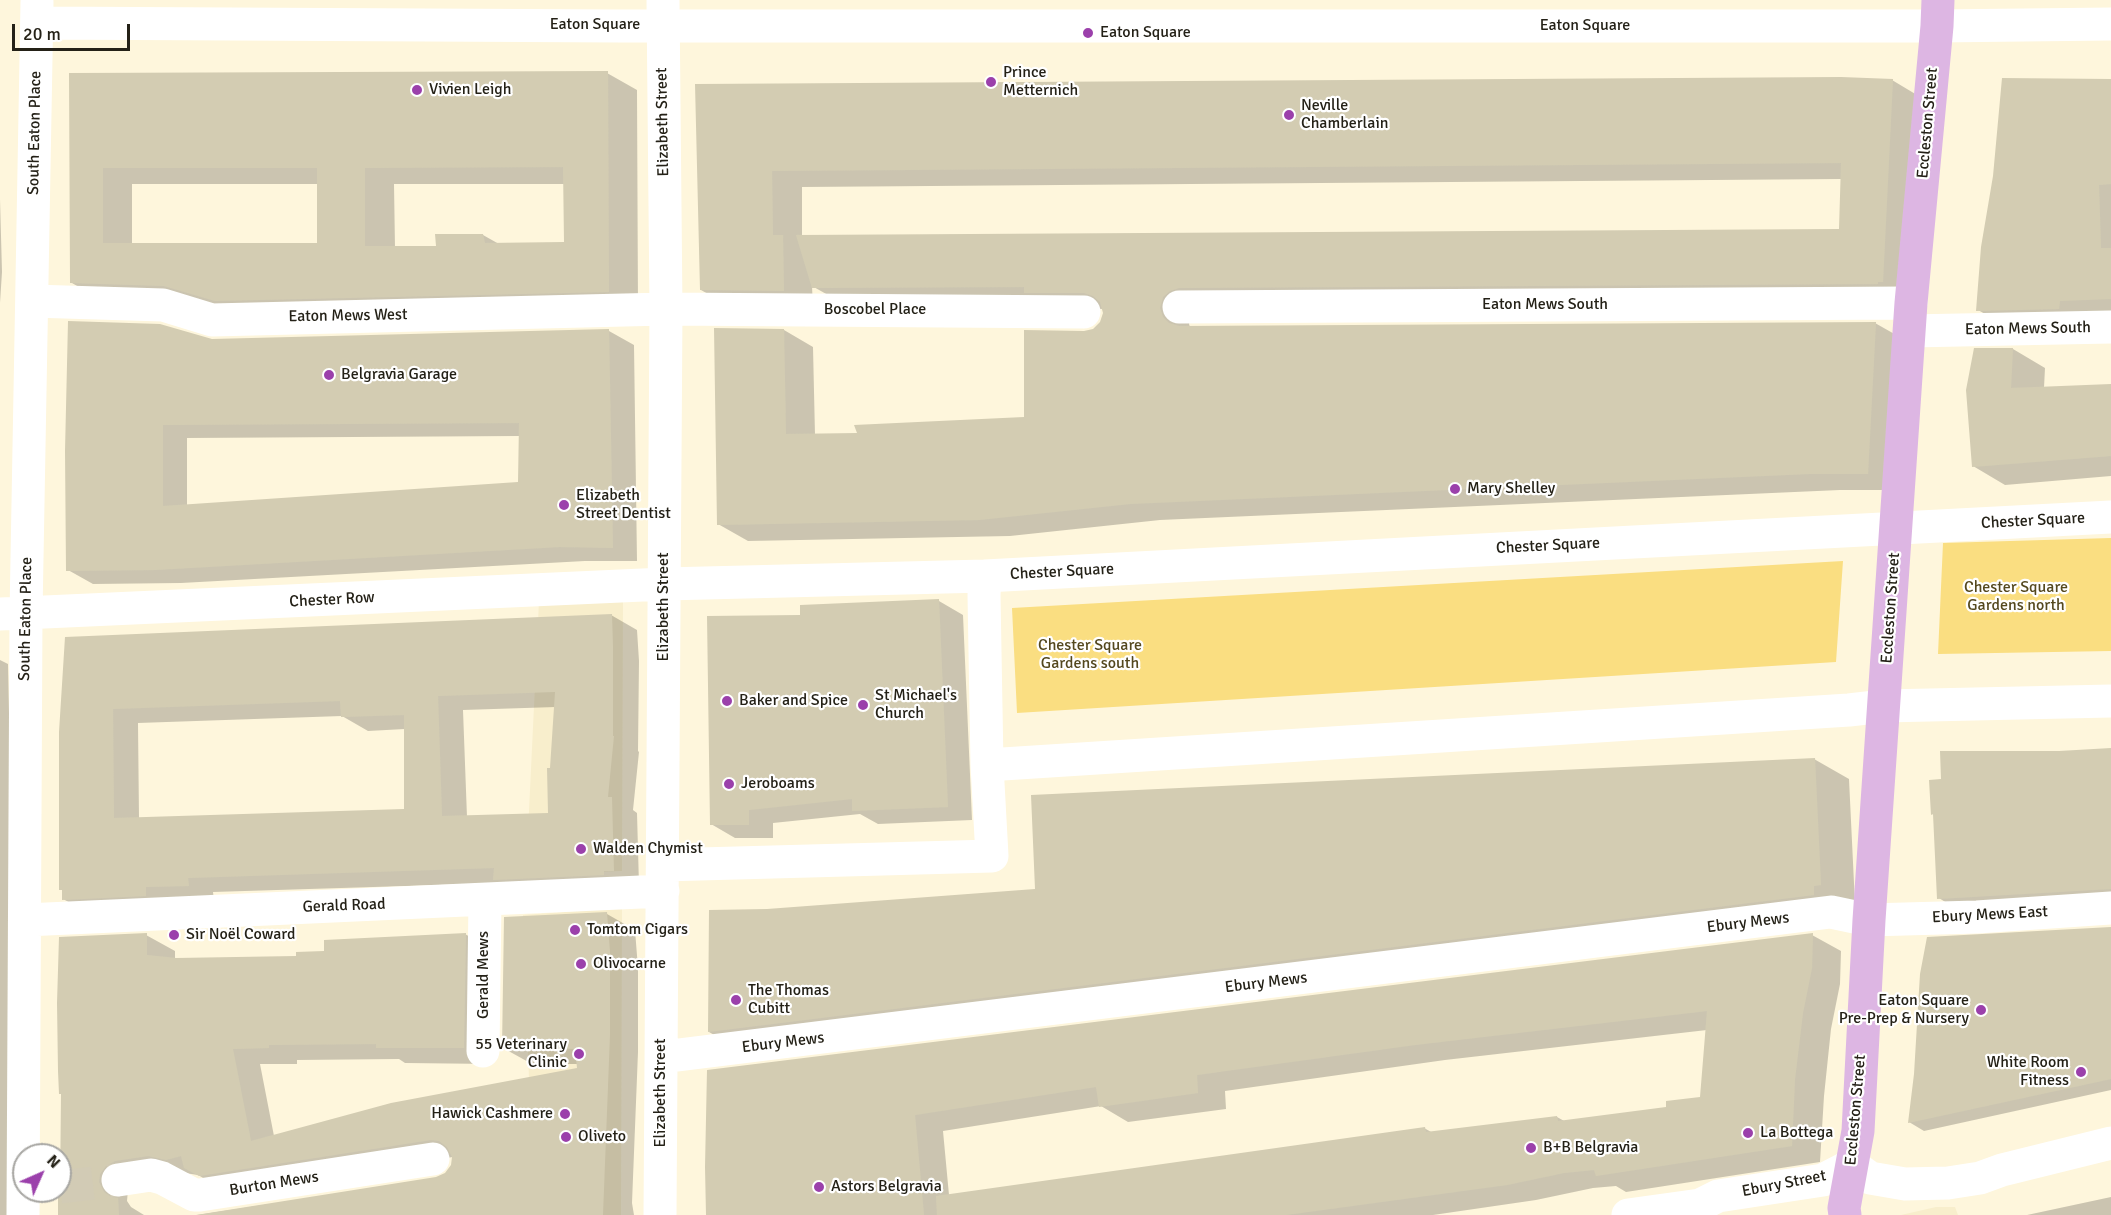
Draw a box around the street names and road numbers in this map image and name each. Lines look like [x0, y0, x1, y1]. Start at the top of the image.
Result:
street label: Eaton Square [550, 15, 640, 35]
street label: Eaton Square [1540, 16, 1630, 36]
street label: Elizabeth Street [652, 67, 674, 177]
street label: Eccleston Street [1914, 67, 1942, 179]
street label: South Eaton Place [24, 71, 46, 195]
street label: Eaton Mews South [1482, 295, 1608, 315]
street label: Boscobel Place [824, 300, 926, 320]
street label: Eaton Mews West [288, 305, 408, 327]
street label: Eaton Mews South [1965, 318, 2091, 340]
street label: Chester Square [1981, 509, 2085, 533]
street label: Chester Square [1496, 534, 1600, 558]
street label: Elizabeth Street [654, 552, 674, 662]
street label: Eccleston Street [1878, 552, 1904, 664]
street label: South Eaton Place [15, 557, 37, 681]
street label: Chester Square [1010, 560, 1114, 584]
street label: Chester Row [289, 588, 375, 612]
street label: Gerald Road [302, 895, 386, 917]
street label: Ebury Mews East [1932, 902, 2048, 928]
street label: Ebury Mews [1706, 908, 1790, 938]
street label: Gerald Mews [474, 931, 494, 1019]
street label: Ebury Mews [1224, 968, 1308, 998]
street label: Ebury Mews [741, 1028, 825, 1058]
street label: Elizabeth Street [651, 1038, 671, 1148]
street label: Eccleston Street [1842, 1054, 1870, 1166]
street label: Ebury Street [1740, 1166, 1828, 1202]
street label: Burton Mews [228, 1167, 320, 1201]

